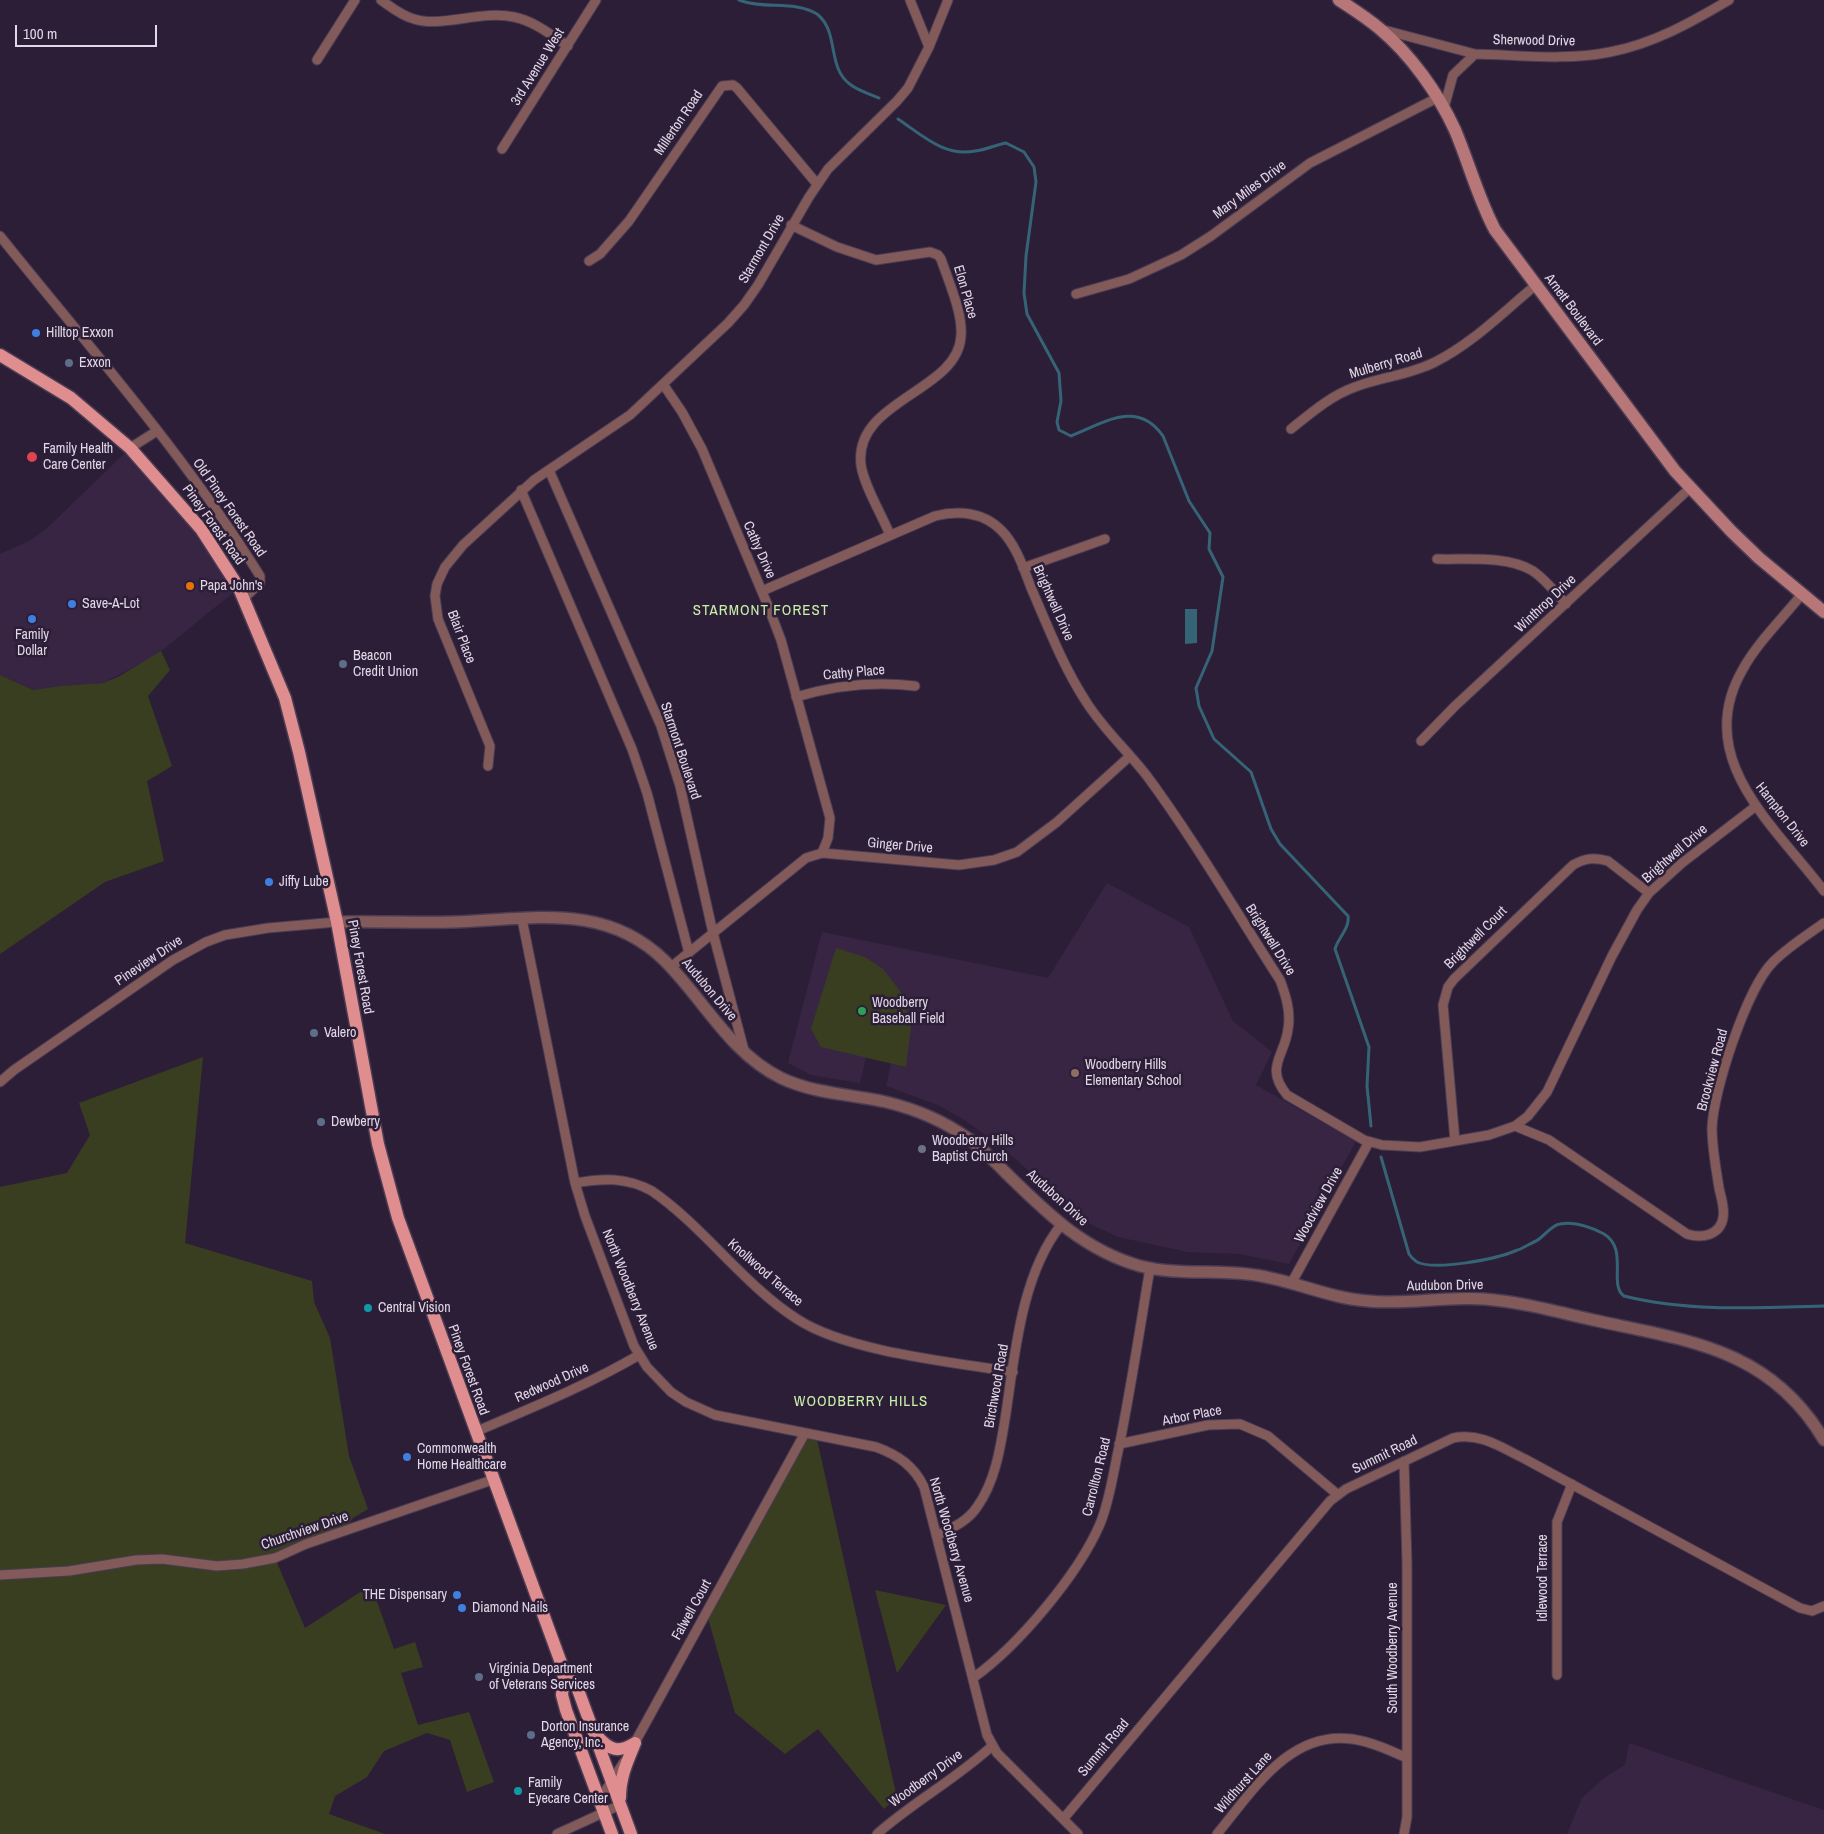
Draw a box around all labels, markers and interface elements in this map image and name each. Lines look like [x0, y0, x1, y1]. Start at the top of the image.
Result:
scale bar [18, 15, 160, 47]
text: 100 m [23, 23, 57, 44]
street label: 3rd Avenue West [508, 25, 568, 109]
street label: Sherwood Drive [1493, 32, 1575, 50]
street label: Millerton Road [651, 87, 707, 159]
street label: Mary Miles Drive [1210, 157, 1290, 223]
street label: Starmont Drive [735, 211, 789, 287]
street label: Elon Place [949, 263, 981, 321]
street label: Arnett Boulevard [1541, 271, 1605, 349]
place label: Hilltop Exxon [46, 325, 114, 341]
marker: Hilltop Exxon [30, 327, 42, 339]
street label: Mulberry Road [1348, 345, 1424, 383]
place label: Exxon [79, 355, 111, 371]
marker: Exxon [63, 357, 75, 369]
place label: Family Health Care Center [43, 441, 113, 474]
marker: Family Health Care Center [25, 450, 39, 464]
street label: Old Piney Forest Road [189, 456, 269, 560]
street label: Piney Forest Road [178, 482, 248, 568]
street label: Cathy Drive [739, 519, 779, 581]
street label: Brightwell Drive [1029, 563, 1077, 643]
street label: Winthrop Drive [1512, 572, 1580, 636]
place label: Papa John's [200, 578, 263, 594]
marker: Papa John's [184, 580, 196, 592]
place label: Save-A-Lot [82, 596, 139, 612]
marker: Save-A-Lot [66, 598, 78, 610]
district label: STARMONT FOREST [691, 602, 831, 620]
street label: Blair Place [443, 608, 479, 666]
marker: Family Dollar [26, 613, 38, 625]
place label: Family Dollar [15, 627, 49, 660]
place label: Beacon Credit Union [353, 648, 418, 680]
marker: Beacon Credit Union [337, 658, 349, 670]
street label: Cathy Place [822, 662, 886, 684]
street label: Starmont Boulevard [656, 700, 704, 802]
street label: Hampton Drive [1752, 779, 1812, 851]
street label: Brightwell Drive [1639, 821, 1711, 887]
street label: Ginger Drive [867, 835, 933, 857]
place label: Jiffy Lube [279, 874, 329, 890]
marker: Jiffy Lube [263, 876, 275, 888]
street label: Brightwell Drive [1241, 901, 1299, 979]
street label: Brightwell Court [1441, 903, 1511, 973]
street label: Piney Forest Road [343, 919, 377, 1015]
street label: Pineview Drive [112, 932, 186, 990]
street label: Audubon Drive [678, 955, 740, 1025]
place label: Woodberry Baseball Field [872, 995, 945, 1028]
marker: Woodberry Baseball Field [856, 1005, 868, 1017]
place label: Valero [324, 1025, 356, 1041]
marker: Valero [308, 1027, 320, 1039]
street label: Brookview Road [1694, 1027, 1732, 1113]
place label: Woodberry Hills Elementary School [1085, 1057, 1181, 1090]
marker: Woodberry Hills Elementary School [1069, 1067, 1081, 1079]
place label: Dewberry [331, 1114, 380, 1130]
marker: Dewberry [315, 1116, 327, 1128]
place label: Woodberry Hills Baptist Church [932, 1133, 1013, 1166]
marker: Woodberry Hills Baptist Church [916, 1143, 928, 1155]
street label: Woodview Drive [1291, 1164, 1347, 1246]
street label: Audubon Drive [1023, 1166, 1091, 1230]
street label: North Woodberry Avenue [598, 1227, 662, 1353]
street label: Knollwood Terrace [724, 1236, 806, 1310]
street label: Audubon Drive [1407, 1277, 1483, 1295]
place label: Central Vision [378, 1300, 451, 1316]
marker: Central Vision [362, 1302, 374, 1314]
street label: Piney Forest Road [444, 1322, 492, 1418]
street label: Birchwood Road [981, 1343, 1013, 1429]
street label: Redwood Drive [512, 1359, 592, 1407]
district label: WOODBERRY HILLS [792, 1393, 930, 1411]
street label: Arbor Place [1161, 1402, 1223, 1430]
street label: Summit Road [1350, 1432, 1420, 1478]
street label: Carrollton Road [1079, 1436, 1115, 1518]
place label: Commonwealth Home Healthcare [417, 1441, 506, 1474]
marker: Commonwealth Home Healthcare [401, 1451, 413, 1463]
street label: North Woodberry Avenue [925, 1476, 977, 1604]
street label: Churchview Drive [259, 1508, 351, 1554]
street label: Idlewood Terrace [1535, 1534, 1551, 1622]
street label: Falwell Court [669, 1577, 715, 1643]
street label: South Woodberry Avenue [1385, 1582, 1401, 1714]
place label: THE Dispensary [363, 1587, 447, 1603]
marker: THE Dispensary [451, 1589, 463, 1601]
place label: Diamond Nails [472, 1600, 548, 1616]
marker: Diamond Nails [456, 1602, 468, 1614]
place label: Virginia Department of Veterans Services [489, 1661, 595, 1694]
marker: Virginia Department of Veterans Services [473, 1671, 485, 1683]
street label: Summit Road [1075, 1716, 1133, 1780]
place label: Dorton Insurance Agency, Inc. [541, 1719, 629, 1751]
marker: Dorton Insurance Agency, Inc. [525, 1729, 537, 1741]
street label: Woodberry Drive [886, 1747, 966, 1811]
street label: Wildhurst Lane [1212, 1749, 1276, 1817]
place label: Family Eyecare Center [528, 1775, 608, 1808]
marker: Family Eyecare Center [512, 1785, 524, 1797]

